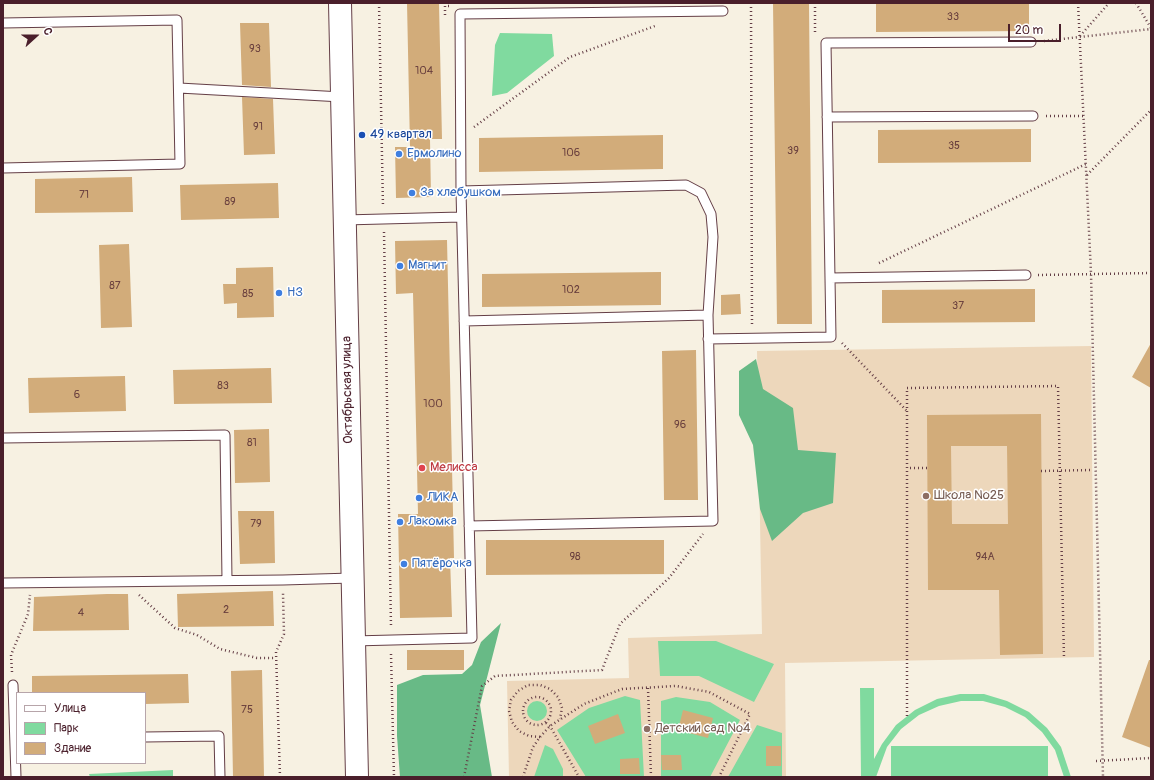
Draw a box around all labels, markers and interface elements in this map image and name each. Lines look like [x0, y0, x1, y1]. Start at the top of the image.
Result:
house number: 33 [947, 10, 959, 24]
north arrow [16, 16, 56, 56]
scale bar [1010, 16, 1063, 42]
text: 20 m [1015, 23, 1043, 38]
text: С [40, 26, 55, 37]
house number: 93 [249, 42, 261, 56]
house number: 104 [415, 64, 433, 78]
house number: 91 [253, 120, 263, 134]
place label: 49 квартал [370, 127, 432, 143]
marker: 49 квартал [357, 130, 367, 140]
house number: 35 [948, 139, 960, 153]
house number: 39 [787, 144, 799, 158]
place label: Ермолино [407, 146, 462, 162]
house number: 106 [562, 146, 580, 160]
marker: Ермолино [394, 149, 404, 159]
place label: За хлебушком [420, 185, 501, 201]
house number: 71 [79, 188, 89, 202]
marker: За хлебушком [407, 188, 417, 198]
house number: 89 [224, 195, 236, 209]
place label: Магнит [408, 258, 447, 274]
marker: Магнит [395, 261, 405, 271]
house number: 87 [109, 279, 121, 293]
house number: 102 [562, 283, 580, 297]
place label: НЗ [287, 285, 303, 301]
house number: 85 [242, 287, 254, 301]
marker: НЗ [274, 288, 284, 298]
house number: 37 [952, 299, 964, 313]
street label: Октябрьская улица [339, 336, 357, 444]
house number: 83 [217, 379, 229, 393]
house number: 6 [74, 388, 80, 402]
house number: 100 [423, 397, 443, 411]
house number: 96 [674, 418, 686, 432]
house number: 81 [247, 436, 257, 450]
place label: Мелисса [430, 460, 478, 476]
marker: Мелисса [417, 463, 427, 473]
place label: Школа №25 [934, 488, 1004, 504]
place label: ЛИКА [427, 490, 459, 506]
marker: Школа №25 [921, 491, 931, 501]
marker: ЛИКА [414, 493, 424, 503]
place label: Лакомка [408, 514, 457, 530]
house number: 79 [250, 517, 262, 531]
marker: Лакомка [395, 517, 405, 527]
house number: 98 [569, 550, 581, 564]
house number: 94А [975, 550, 995, 564]
place label: Пятёрочка [412, 556, 472, 572]
marker: Пятёрочка [399, 559, 409, 569]
house number: 2 [223, 603, 229, 617]
house number: 4 [78, 606, 84, 620]
legend [16, 692, 146, 764]
text: Улица [54, 701, 86, 716]
house number: 75 [241, 703, 253, 717]
text: Парк [54, 721, 79, 736]
place label: Детский сад №4 [655, 721, 750, 737]
marker: Детский сад №4 [642, 724, 652, 734]
text: Здание [54, 741, 91, 756]

